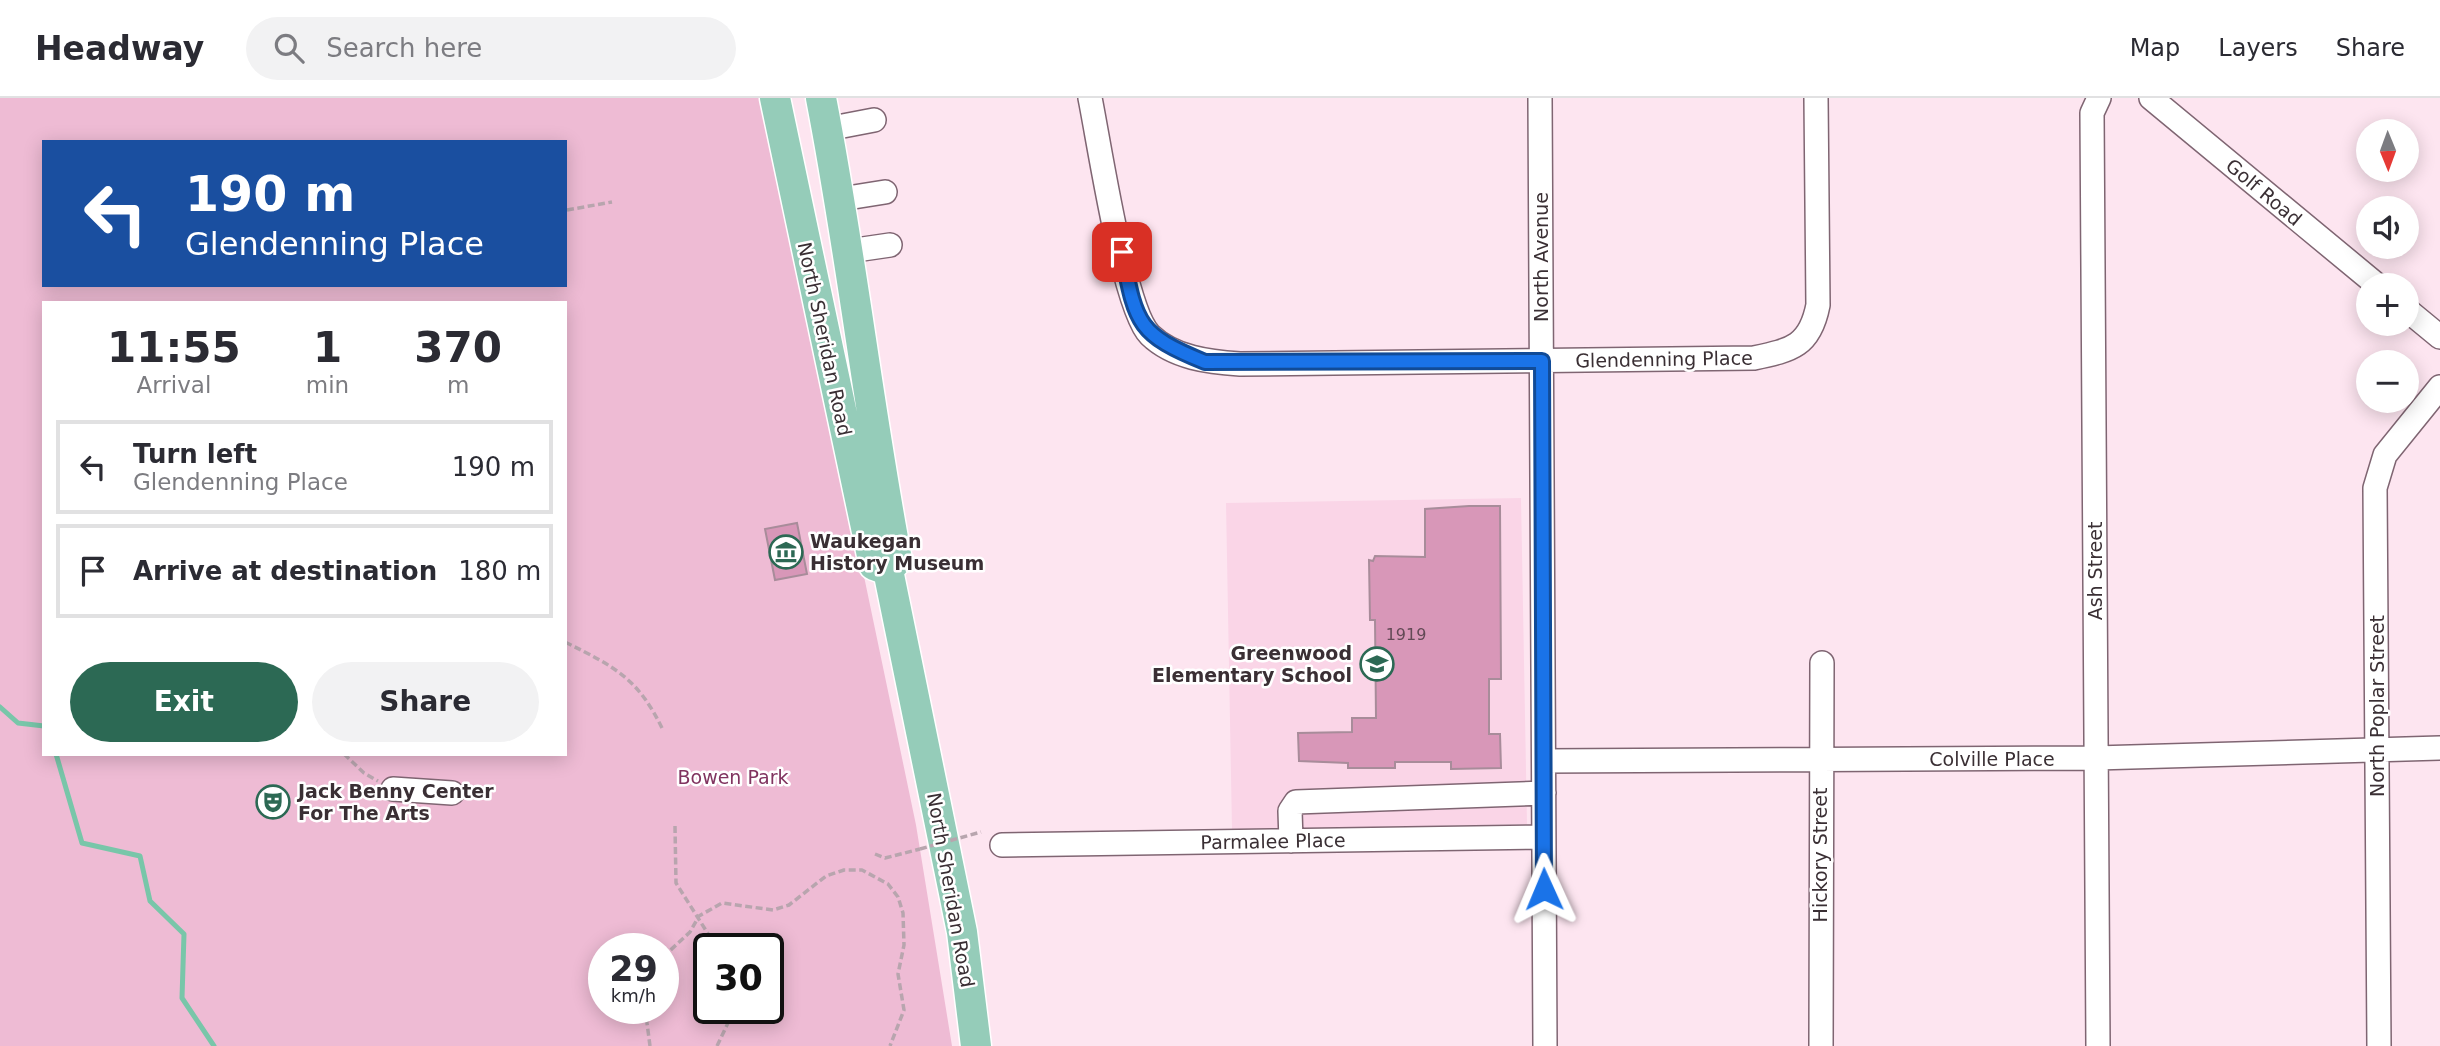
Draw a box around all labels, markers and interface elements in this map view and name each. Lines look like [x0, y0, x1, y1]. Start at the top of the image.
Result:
search box [246, 17, 736, 80]
text: Headway [35, 29, 204, 68]
icon: search [270, 29, 308, 67]
text: Search here [326, 33, 482, 63]
text: Map [2130, 34, 2180, 62]
text: Layers [2218, 34, 2298, 62]
text: Share [2336, 34, 2405, 62]
north arrow [2356, 119, 2418, 182]
map controls [2356, 119, 2419, 413]
street label: Golf Road [2222, 154, 2306, 230]
text: 190 m [185, 166, 355, 223]
icon: left [70, 168, 161, 259]
street label: North Avenue [1530, 192, 1552, 322]
button: sound [2356, 196, 2419, 259]
pin [1092, 222, 1152, 282]
text: Glendenning Place [185, 225, 484, 263]
icon: arrive [1103, 233, 1141, 271]
street label: North Sheridan Road [794, 240, 856, 438]
button: + [2356, 273, 2419, 336]
text: 11:55 [107, 323, 241, 372]
text: 1 [313, 323, 342, 372]
text: 370 [414, 323, 502, 372]
street label: Glendenning Place [1575, 346, 1753, 372]
button: − [2356, 350, 2419, 413]
text: Arrival [137, 372, 211, 398]
text: min [306, 372, 349, 398]
text: m [447, 372, 469, 398]
text: Turn left [133, 439, 257, 469]
icon: left [74, 448, 112, 486]
text: 190 m [452, 452, 535, 482]
text: Glendenning Place [133, 469, 348, 495]
street label: Ash Street [2084, 522, 2106, 620]
place label: Waukegan History Museum [810, 530, 984, 574]
museum icon: Waukegan History Museum [767, 533, 805, 571]
icon: arrive [74, 552, 112, 590]
text: Arrive at destination [133, 556, 437, 586]
text: 180 m [458, 556, 541, 586]
street label: North Poplar Street [2366, 615, 2388, 797]
house number: 1919 [1386, 625, 1426, 644]
place label: Greenwood Elementary School [1152, 642, 1352, 686]
school or university icon: Greenwood Elementary School [1358, 645, 1396, 683]
button: Exit [70, 662, 298, 742]
button: Share [312, 662, 539, 742]
street label: Colville Place [1929, 748, 2055, 770]
park label: Bowen Park [677, 766, 789, 788]
place label: Jack Benny Center For The Arts [296, 780, 494, 824]
theatre icon: Jack Benny Center For The Arts [254, 783, 292, 821]
street label: Hickory Street [1809, 788, 1831, 922]
street label: North Sheridan Road [923, 791, 979, 989]
street label: Parmalee Place [1200, 829, 1346, 853]
position arrow [1507, 852, 1581, 926]
speed limit sign: 30 [693, 933, 784, 1024]
text: 29 [609, 949, 658, 989]
text: km/h [611, 985, 656, 1006]

